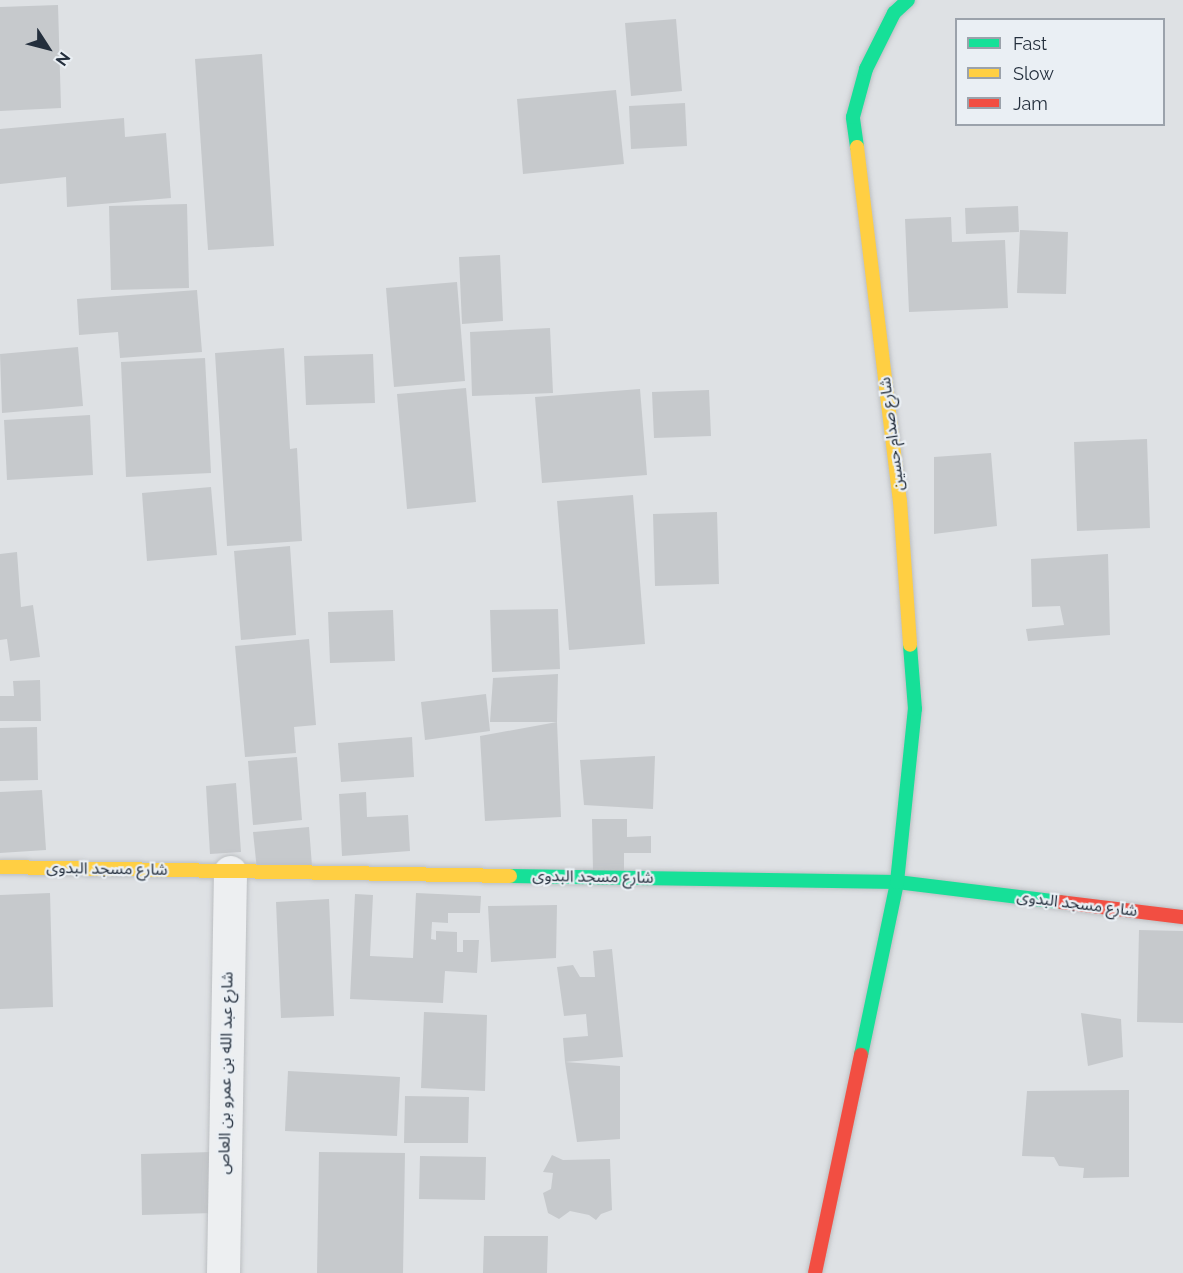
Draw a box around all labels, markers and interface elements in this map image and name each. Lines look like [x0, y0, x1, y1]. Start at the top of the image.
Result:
north arrow [18, 18, 78, 78]
legend [955, 18, 1165, 126]
text: Fast [1013, 33, 1047, 54]
text: N [52, 48, 74, 69]
text: Slow [1013, 63, 1054, 84]
text: Jam [1013, 93, 1048, 114]
street label: شارع صدام حسين [875, 376, 909, 492]
street label: شارع مسجد البدوى [46, 858, 168, 880]
street label: شارع مسجد البدوى [532, 866, 654, 888]
street label: شارع مسجد البدوى [1016, 887, 1138, 921]
street label: شارع عبد الله بن عمرو بن العاص [215, 971, 237, 1175]

